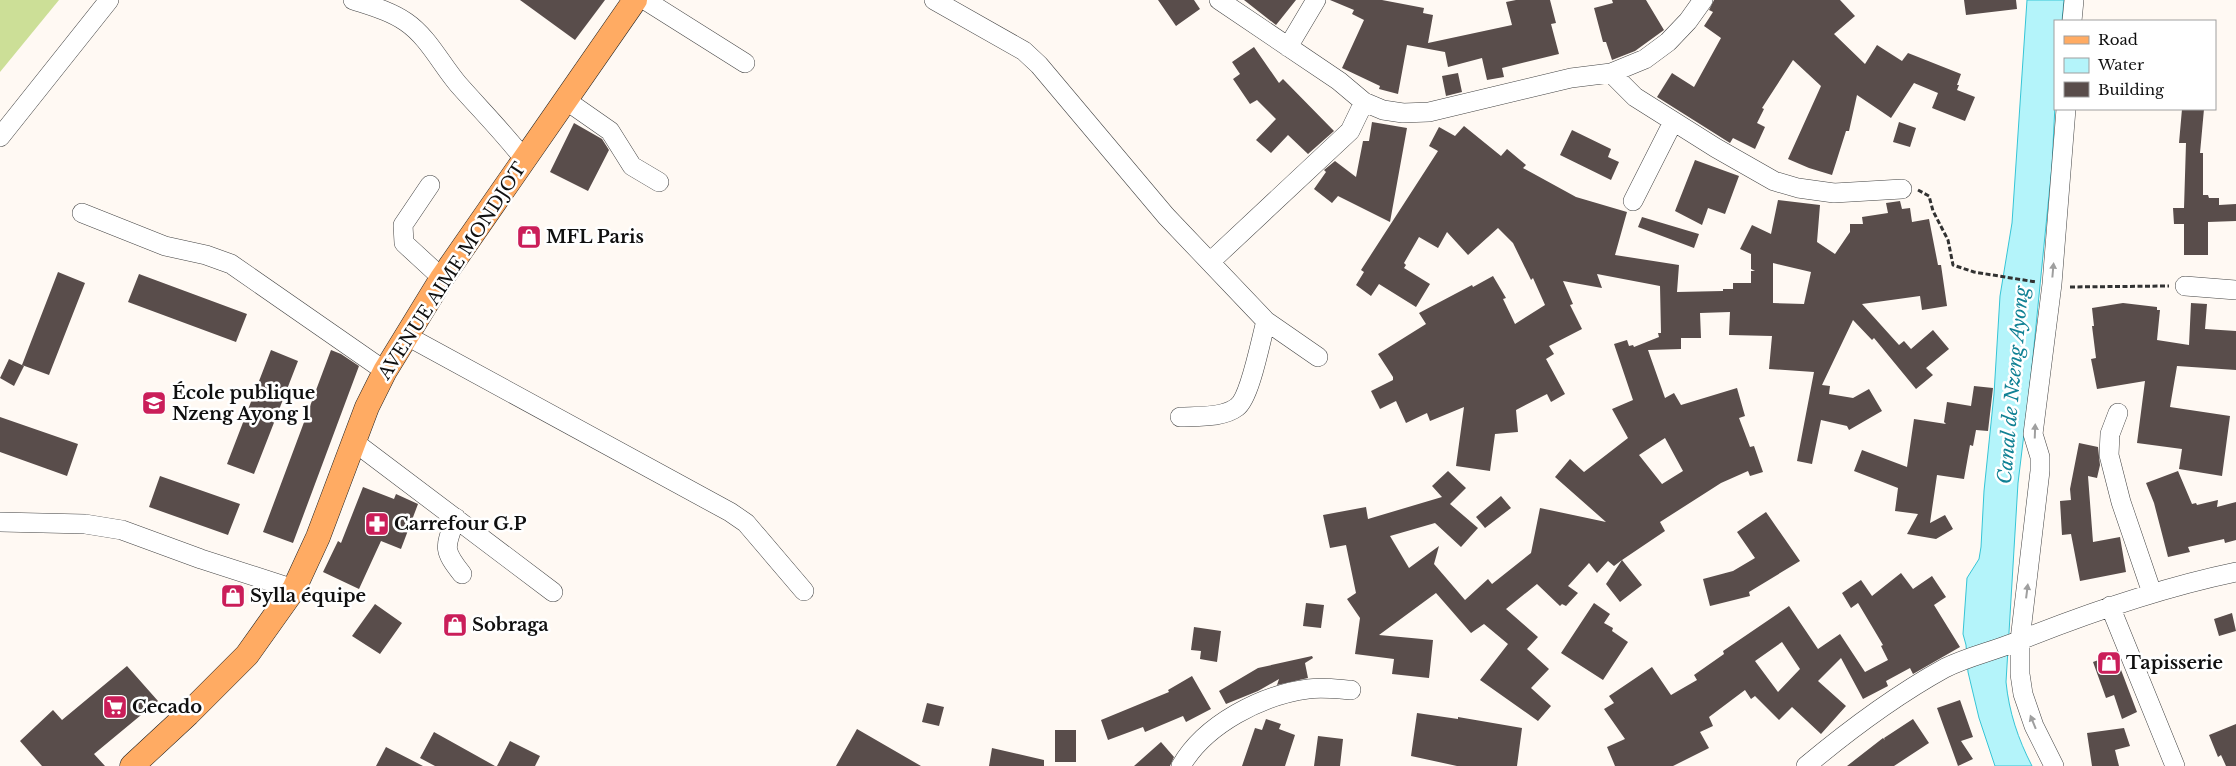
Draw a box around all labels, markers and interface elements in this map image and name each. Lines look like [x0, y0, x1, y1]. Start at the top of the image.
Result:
legend [2054, 20, 2216, 110]
text: Road [2098, 30, 2138, 49]
text: Water [2097, 55, 2145, 74]
text: Building [2098, 80, 2165, 99]
street label: AVENUE AIME MONDJOT [373, 158, 531, 385]
shop icon: MFL Paris [516, 224, 542, 250]
place label: MFL Paris [546, 226, 644, 248]
one-way arrow [2049, 261, 2057, 277]
water label: Canal de Nzeng Ayong [1993, 284, 2033, 485]
place label: École publique Nzeng Ayong 1 [172, 381, 315, 425]
school or university icon: École publique Nzeng Ayong 1 [141, 390, 167, 416]
one-way arrow [2031, 423, 2039, 439]
pharmacy icon: Carrefour G.P [364, 511, 390, 537]
place label: Carrefour G.P [394, 513, 527, 535]
shop icon: Sylla équipe [220, 583, 246, 609]
one-way arrow [2023, 583, 2031, 599]
place label: Sylla équipe [250, 585, 366, 607]
shop icon: Sobraga [442, 612, 468, 638]
place label: Sobraga [472, 614, 549, 636]
shop icon: Tapisserie [2096, 650, 2122, 676]
place label: Tapisserie [2126, 652, 2223, 674]
supermarket icon: Cecado [102, 694, 128, 720]
place label: Cecado [132, 696, 202, 718]
one-way arrow [2029, 715, 2037, 729]

